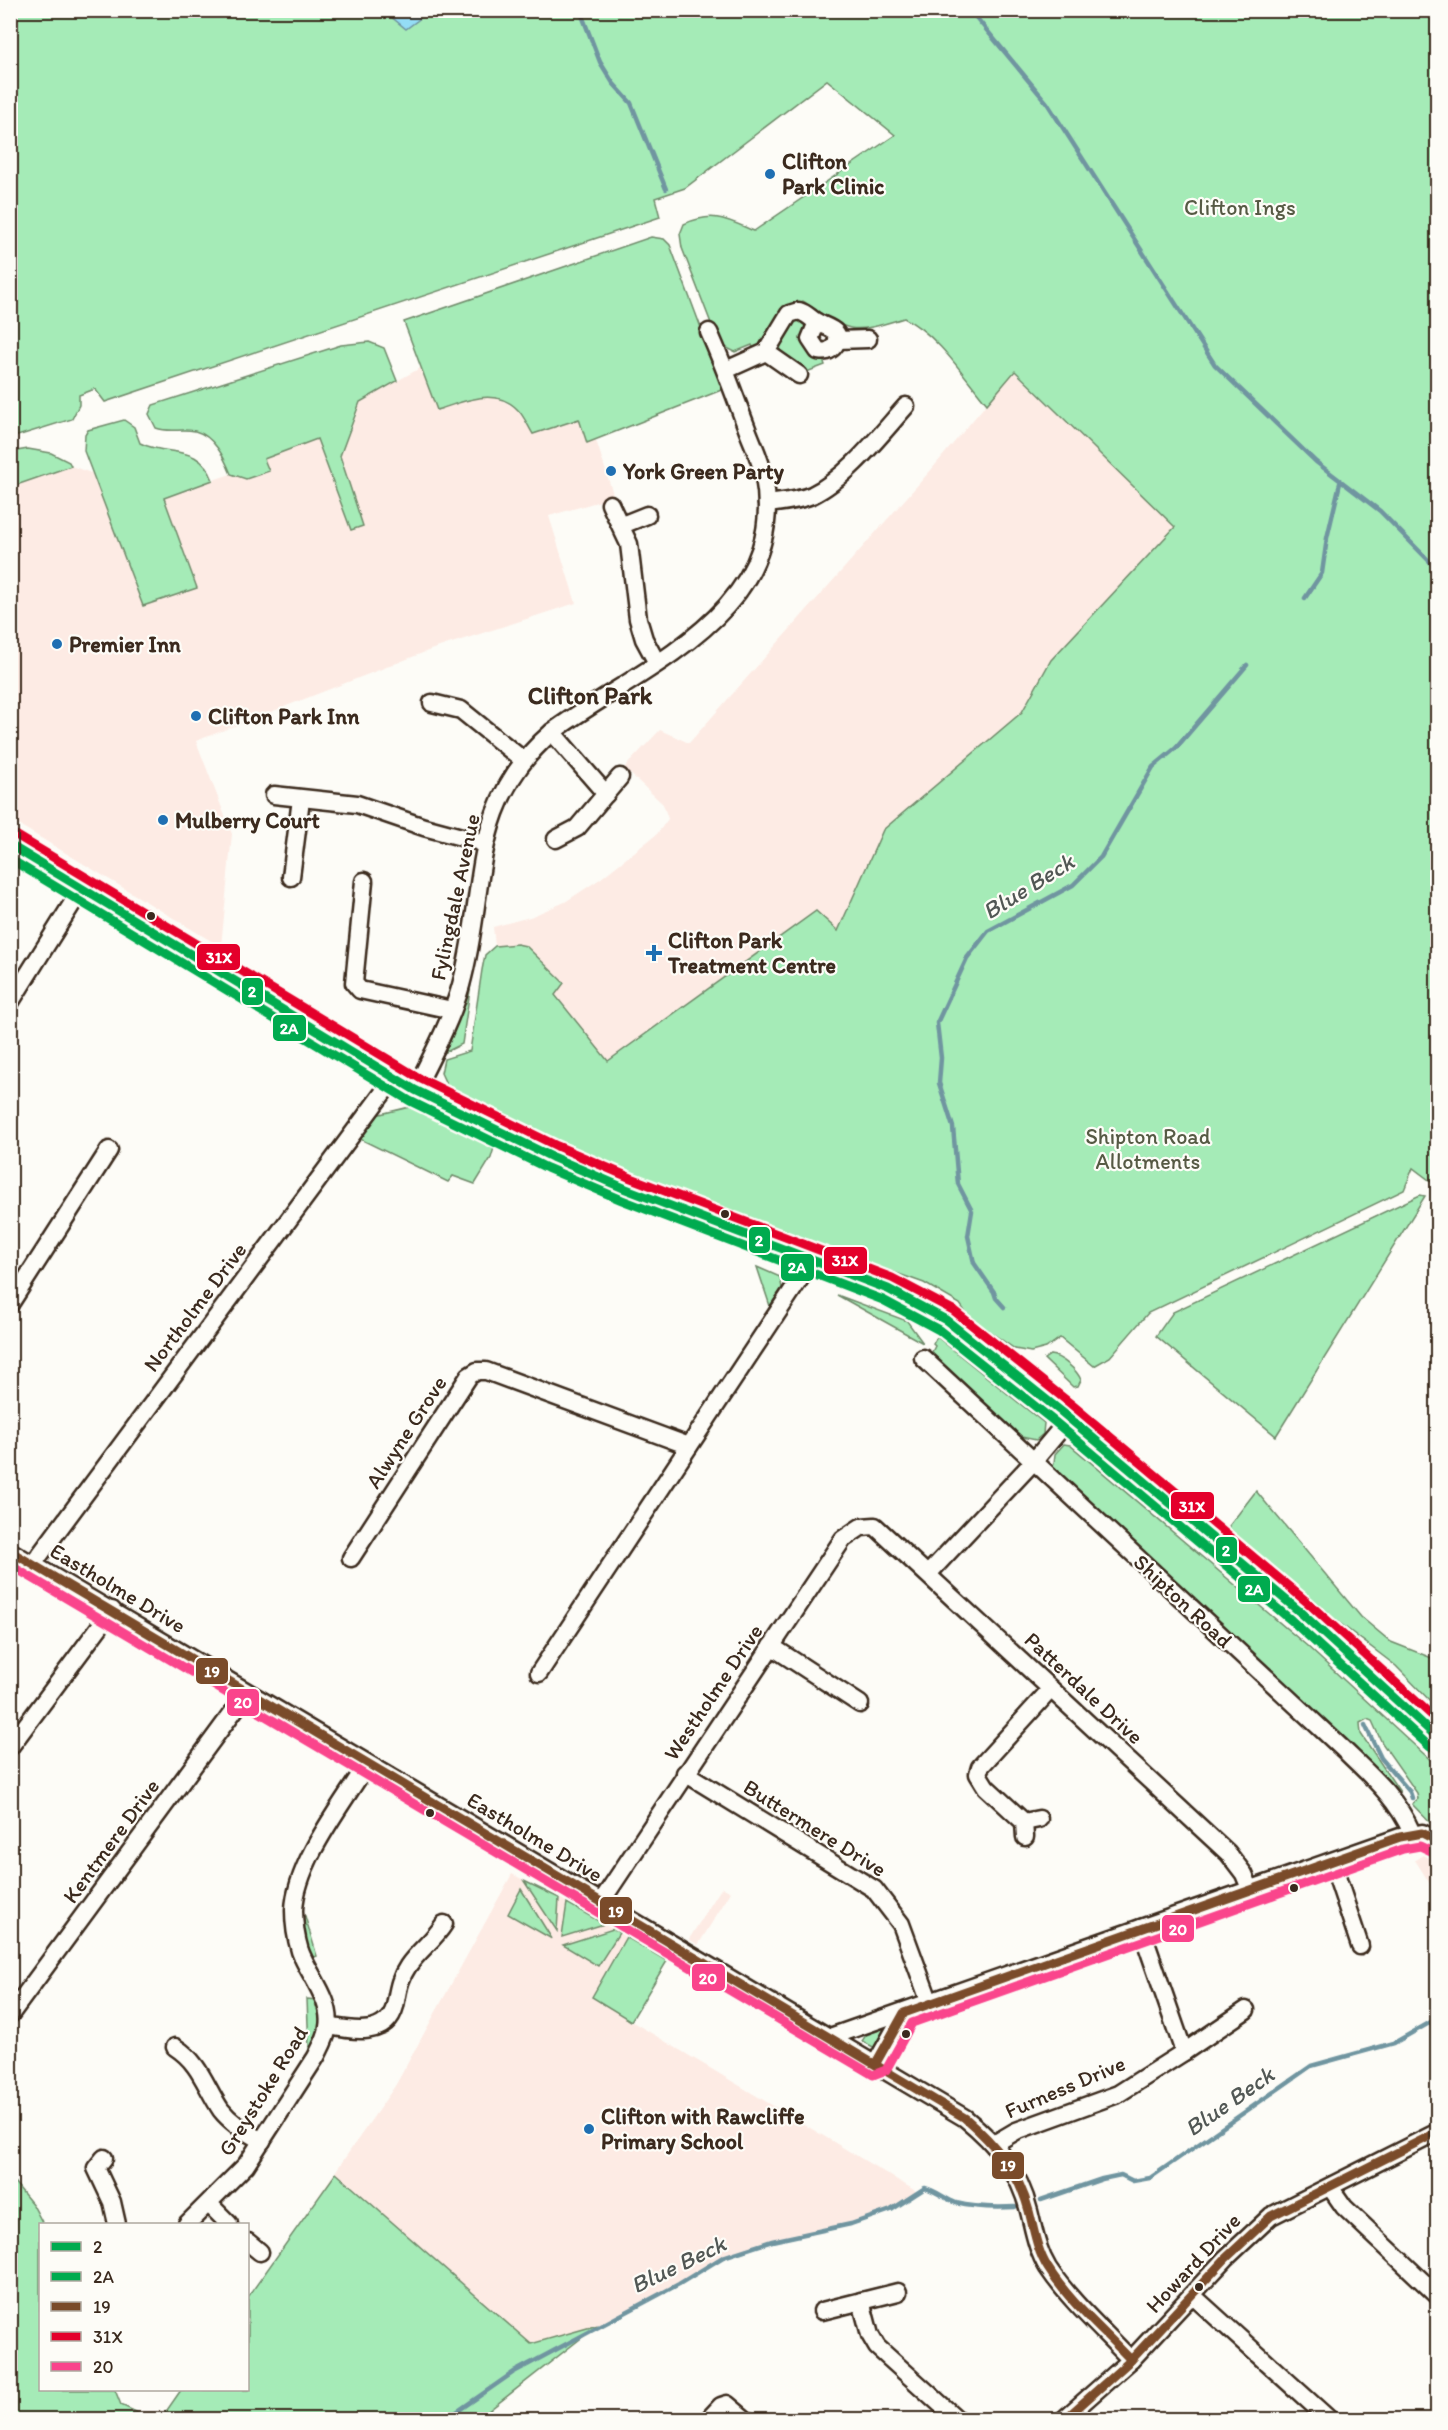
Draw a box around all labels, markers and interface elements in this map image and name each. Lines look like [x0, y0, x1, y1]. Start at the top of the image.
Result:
place label: Clifton Park Clinic [782, 148, 884, 200]
marker: Clifton Park Clinic [763, 167, 777, 181]
park label: Clifton Ings [1184, 194, 1296, 221]
place label: York Green Party [622, 458, 784, 485]
marker: York Green Party [604, 464, 618, 478]
place label: Premier Inn [69, 631, 181, 658]
marker: Premier Inn [50, 637, 64, 651]
district label: Clifton Park [528, 681, 653, 710]
place label: Clifton Park Inn [208, 703, 360, 730]
marker: Clifton Park Inn [189, 709, 203, 723]
place label: Mulberry Court [175, 807, 321, 834]
street label: Fylingdale Avenue [424, 811, 486, 983]
marker: Mulberry Court [156, 813, 170, 827]
water label: Blue Beck [977, 846, 1080, 925]
unlabelled marker [145, 910, 157, 922]
place label: Clifton Park Treatment Centre [667, 927, 836, 979]
line badge: 31X [196, 943, 241, 971]
marker: Clifton Park Treatment Centre [645, 944, 663, 962]
text: 31X [206, 948, 233, 967]
line badge: 2 [241, 977, 264, 1006]
text: 2 [248, 982, 257, 1001]
line badge: 2A [272, 1014, 307, 1042]
text: 2A [280, 1019, 299, 1038]
park label: Shipton Road Allotments [1085, 1123, 1211, 1175]
unlabelled marker [719, 1208, 731, 1220]
line badge: 2 [748, 1226, 771, 1254]
text: 2 [755, 1231, 764, 1250]
street label: Northolme Drive [138, 1237, 252, 1377]
line badge: 31X [823, 1246, 868, 1275]
text: 31X [832, 1251, 859, 1270]
line badge: 2A [780, 1253, 815, 1282]
text: 2A [788, 1258, 807, 1277]
street label: Alwyne Grove [360, 1371, 452, 1493]
line badge: 31X [1170, 1491, 1215, 1520]
text: 31X [1179, 1497, 1206, 1516]
line badge: 2 [1215, 1536, 1238, 1564]
street label: Eastholme Drive [45, 1537, 191, 1639]
text: 2 [1222, 1541, 1231, 1560]
street label: Shipton Road [1128, 1548, 1238, 1654]
line badge: 2A [1237, 1575, 1271, 1603]
text: 2A [1245, 1580, 1264, 1599]
street label: Westholme Drive [657, 1619, 769, 1765]
street label: Patterdale Drive [1019, 1626, 1149, 1750]
line badge: 19 [195, 1657, 229, 1685]
text: 19 [204, 1662, 220, 1681]
line badge: 20 [226, 1688, 260, 1717]
text: 20 [234, 1693, 252, 1712]
street label: Kentmere Drive [57, 1773, 165, 1909]
street label: Buttermere Drive [739, 1773, 891, 1883]
street label: Eastholme Drive [462, 1786, 608, 1888]
unlabelled marker [424, 1807, 436, 1819]
unlabelled marker [1288, 1882, 1300, 1894]
line badge: 19 [599, 1896, 633, 1925]
text: 19 [608, 1902, 624, 1921]
line badge: 20 [1161, 1914, 1195, 1943]
text: 20 [1169, 1920, 1187, 1939]
line badge: 20 [691, 1963, 726, 1992]
text: 20 [699, 1969, 717, 1988]
street label: Greystoke Road [212, 2021, 314, 2161]
unlabelled marker [900, 2028, 912, 2040]
street label: Furness Drive [1001, 2050, 1129, 2124]
water label: Blue Beck [1179, 2059, 1281, 2142]
place label: Clifton with Rawcliffe Primary School [601, 2103, 805, 2155]
marker: Clifton with Rawcliffe Primary School [582, 2122, 596, 2136]
line badge: 19 [991, 2151, 1025, 2180]
text: 19 [1000, 2156, 1016, 2175]
street label: Howard Drive [1140, 2207, 1246, 2319]
legend [39, 2223, 249, 2391]
water label: Blue Beck [626, 2228, 732, 2299]
text: 2 [93, 2236, 103, 2258]
text: 2A [93, 2266, 114, 2288]
unlabelled marker [1193, 2281, 1205, 2293]
text: 19 [93, 2296, 111, 2318]
text: 31X [93, 2326, 123, 2348]
text: 20 [93, 2356, 114, 2378]

